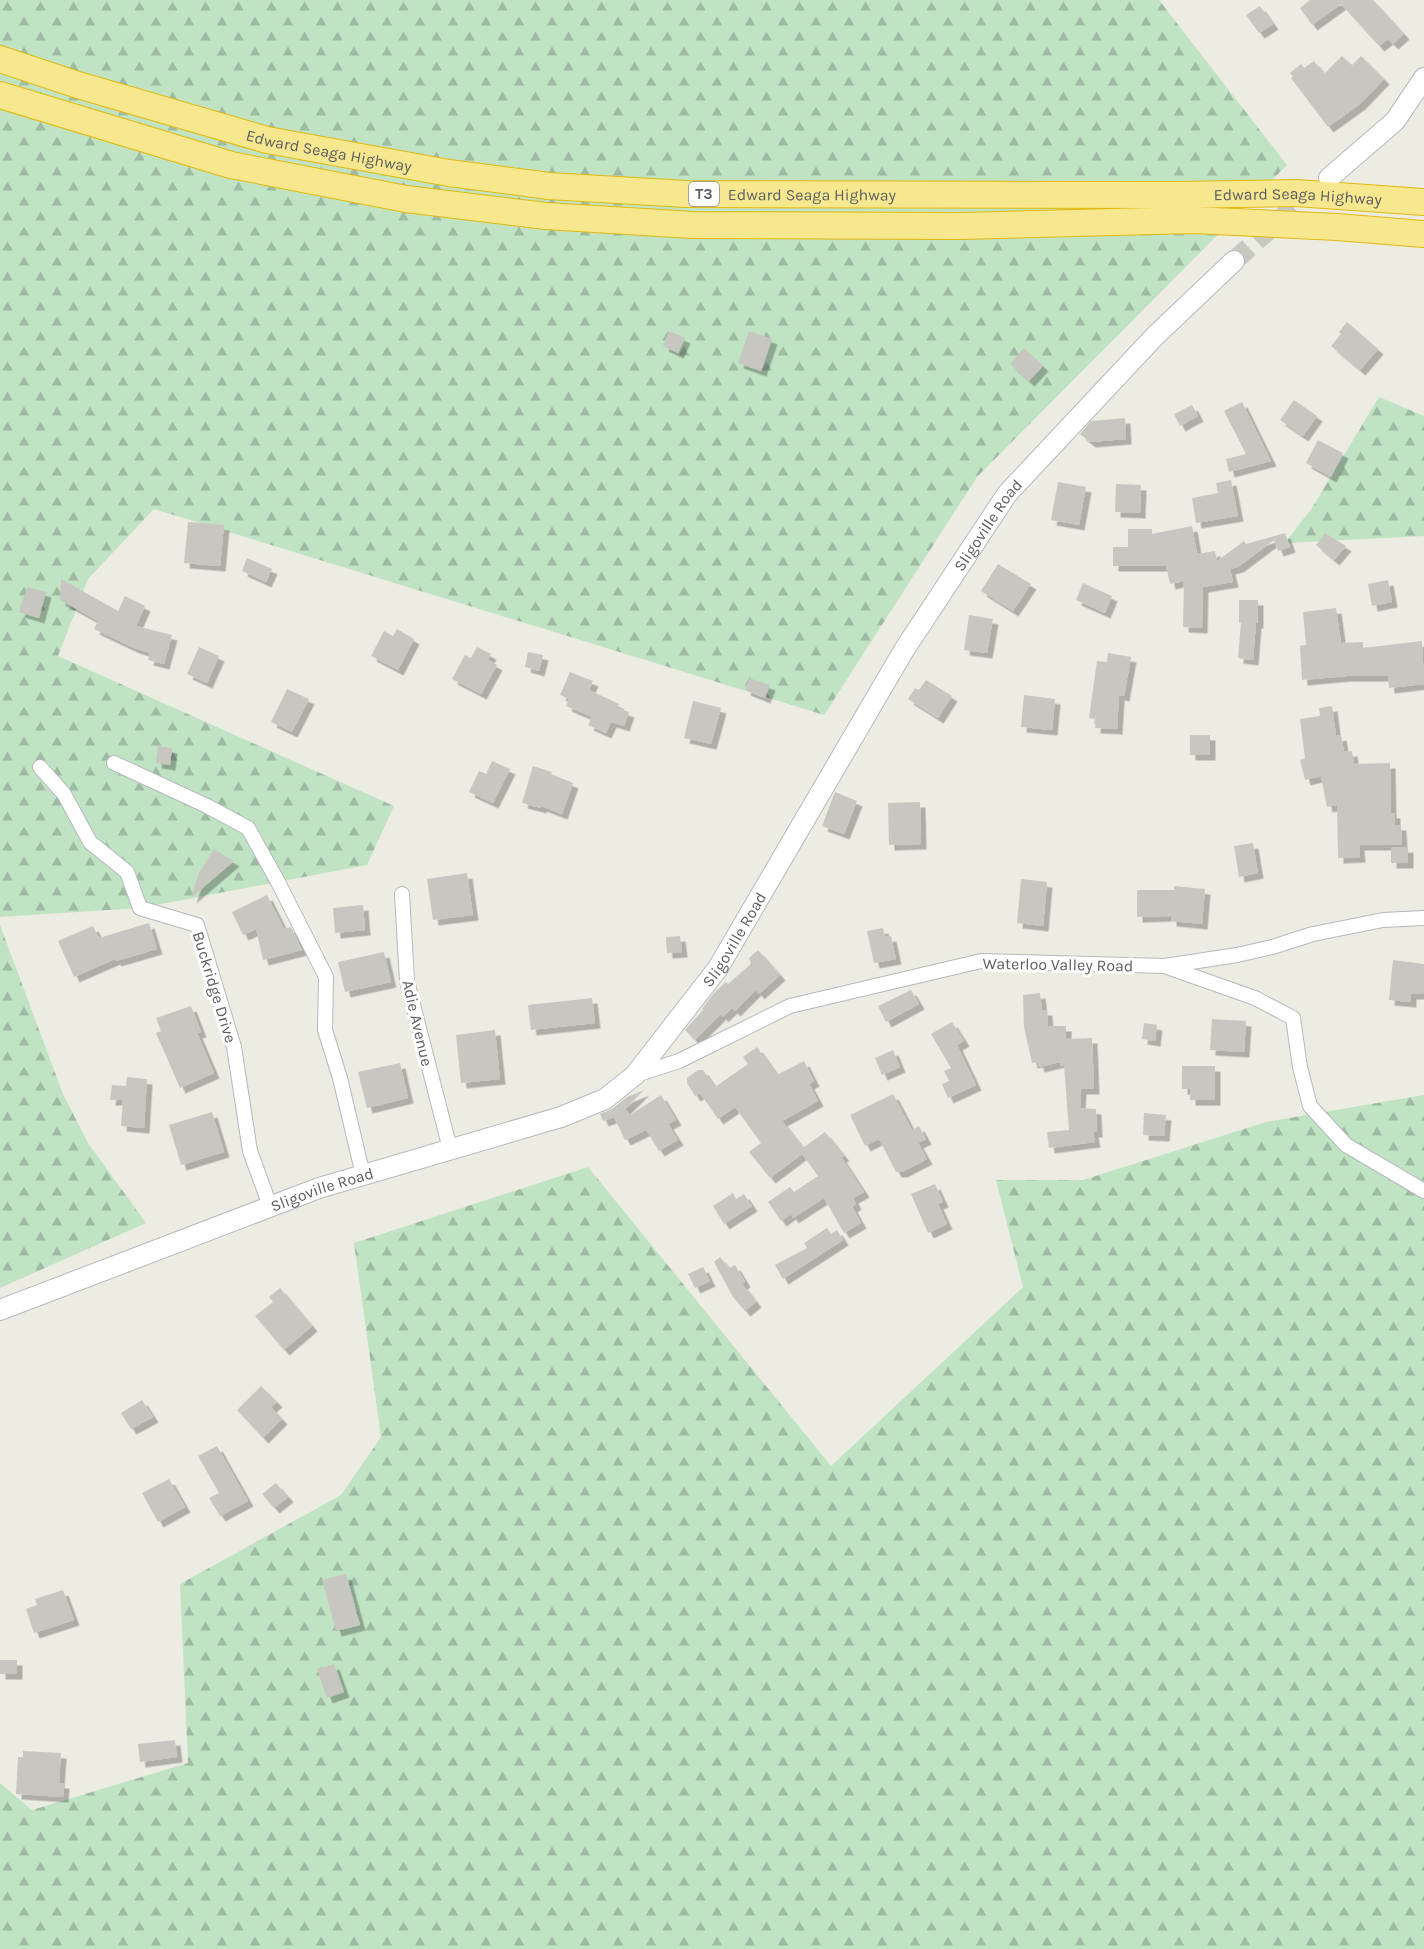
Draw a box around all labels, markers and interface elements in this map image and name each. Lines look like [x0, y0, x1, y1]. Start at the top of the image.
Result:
street label: Edward Seaga Highway [244, 125, 414, 176]
road number: T3 [689, 182, 719, 206]
street label: Edward Seaga Highway [1214, 184, 1383, 209]
street label: Edward Seaga Highway [728, 185, 897, 204]
street label: Sligoville Road [950, 475, 1026, 575]
street label: Sligoville Road [698, 889, 770, 991]
street label: Buckridge Drive [189, 929, 240, 1045]
street label: Waterloo Valley Road [982, 954, 1134, 975]
street label: Adie Avenue [398, 978, 437, 1068]
street label: Sligoville Road [268, 1164, 376, 1216]

